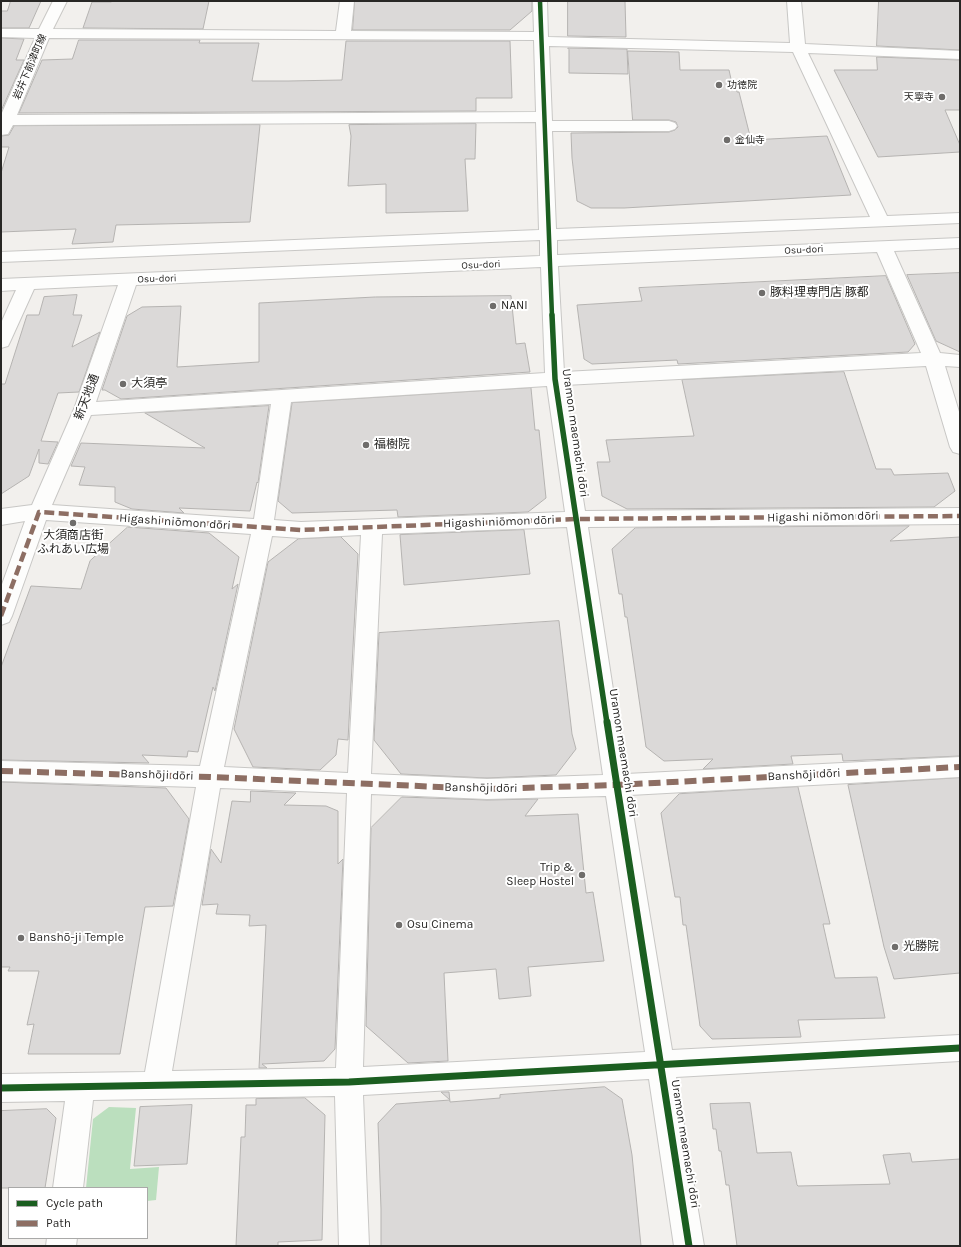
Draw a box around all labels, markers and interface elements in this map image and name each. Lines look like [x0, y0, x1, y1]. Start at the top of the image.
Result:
street label: 岩井下前津町線 [11, 32, 49, 102]
place label: 功徳院 [727, 79, 757, 91]
marker: 功徳院 [714, 80, 724, 90]
place label: 天寧寺 [904, 91, 934, 103]
marker: 天寧寺 [937, 92, 947, 102]
place label: 金仙寺 [735, 134, 765, 146]
marker: 金仙寺 [722, 135, 732, 145]
street label: Osu-dori [784, 243, 824, 257]
street label: Osu-dori [461, 258, 501, 272]
street label: Osu-dori [137, 272, 177, 286]
place label: 豚料理専門店 豚都 [770, 286, 869, 300]
marker: 豚料理専門店 豚都 [757, 288, 767, 298]
place label: NANI [501, 299, 528, 313]
marker: NANI [488, 301, 498, 311]
street label: Uramon maemachi dōri [559, 368, 591, 498]
street label: 新天地通 [72, 372, 102, 422]
place label: 大須亭 [131, 377, 167, 391]
marker: 大須亭 [118, 379, 128, 389]
place label: 福樹院 [374, 438, 410, 452]
marker: 福樹院 [361, 440, 371, 450]
street label: Higashi niōmon dōri [767, 509, 879, 525]
street label: Higashi niōmon dōri [119, 511, 231, 533]
street label: Higashi niōmon dōri [443, 513, 555, 531]
marker: 大須商店街 ふれあい広場 [68, 518, 78, 528]
place label: 大須商店街 ふれあい広場 [37, 529, 109, 557]
street label: Uramon maemachi dōri [606, 688, 640, 818]
street label: Banshōji dōri [767, 766, 841, 784]
street label: Banshōji dōri [120, 767, 194, 783]
street label: Banshōji dōri [444, 780, 518, 796]
place label: Trip & Sleep Hostel [506, 861, 574, 889]
marker: Trip & Sleep Hostel [577, 870, 587, 880]
place label: Osu Cinema [407, 918, 473, 932]
marker: Osu Cinema [394, 920, 404, 930]
place label: Banshō-ji Temple [29, 931, 124, 945]
marker: Banshō-ji Temple [16, 933, 26, 943]
place label: 光勝院 [903, 940, 939, 954]
marker: 光勝院 [890, 942, 900, 952]
street label: Uramon maemachi dōri [668, 1079, 702, 1209]
legend [8, 1187, 148, 1239]
text: Cycle path [46, 1196, 103, 1210]
text: Path [46, 1216, 71, 1230]

